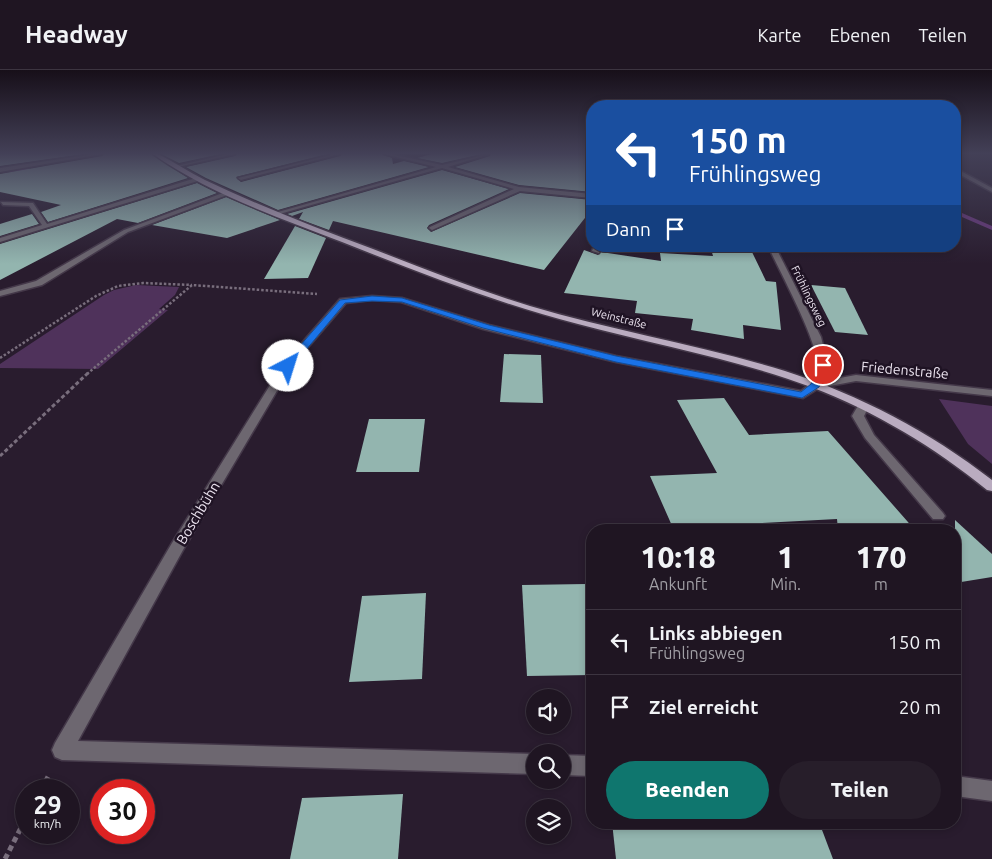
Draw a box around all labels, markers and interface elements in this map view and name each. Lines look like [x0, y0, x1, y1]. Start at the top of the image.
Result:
text: Headway [25, 21, 128, 48]
text: Karte [758, 25, 802, 45]
text: Ebenen [830, 25, 891, 45]
text: Teilen [919, 25, 967, 45]
icon: left [606, 120, 671, 185]
text: 150 m [689, 120, 787, 160]
text: Frühlingsweg [689, 161, 821, 186]
icon: arrive [661, 215, 689, 243]
text: Dann [606, 218, 651, 240]
street label: Frühlingsweg [789, 264, 829, 328]
street label: Weinstraße [590, 305, 648, 331]
position arrow [261, 339, 313, 391]
pin [802, 344, 844, 386]
icon: arrive [809, 351, 837, 379]
street label: Friedenstraße [861, 358, 949, 382]
street label: Boschbühn [173, 479, 223, 547]
text: 10:18 [641, 540, 716, 574]
text: 1 [777, 540, 794, 574]
text: 170 [856, 540, 906, 574]
text: Ankunft [649, 575, 707, 593]
text: Min. [770, 575, 801, 593]
text: m [874, 575, 888, 593]
text: Links abbiegen [649, 622, 783, 644]
icon: left [606, 628, 634, 656]
text: 150 m [888, 631, 941, 653]
text: Frühlingsweg [649, 644, 745, 662]
map controls [526, 689, 571, 844]
button: sound [526, 689, 571, 734]
icon: arrive [606, 693, 634, 721]
text: Ziel erreicht [649, 696, 758, 718]
text: 20 m [899, 696, 941, 718]
button: search [526, 744, 571, 789]
button: Beenden [606, 761, 769, 819]
button: Teilen [779, 761, 941, 819]
speed limit sign: 30 [90, 779, 155, 844]
text: 29 [33, 791, 62, 819]
button: layers [526, 799, 571, 844]
text: km/h [34, 817, 61, 830]

